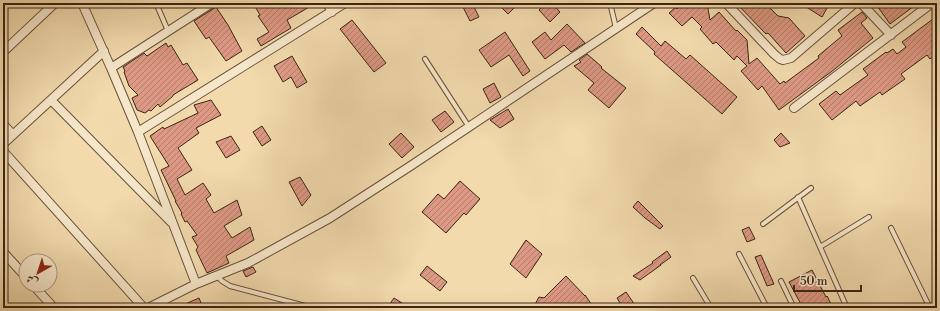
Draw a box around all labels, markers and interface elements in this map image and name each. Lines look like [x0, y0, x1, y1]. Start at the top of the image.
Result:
north arrow [18, 253, 58, 293]
scale bar [794, 267, 861, 293]
text: ش [24, 271, 41, 289]
text: 50 m [800, 274, 828, 289]

